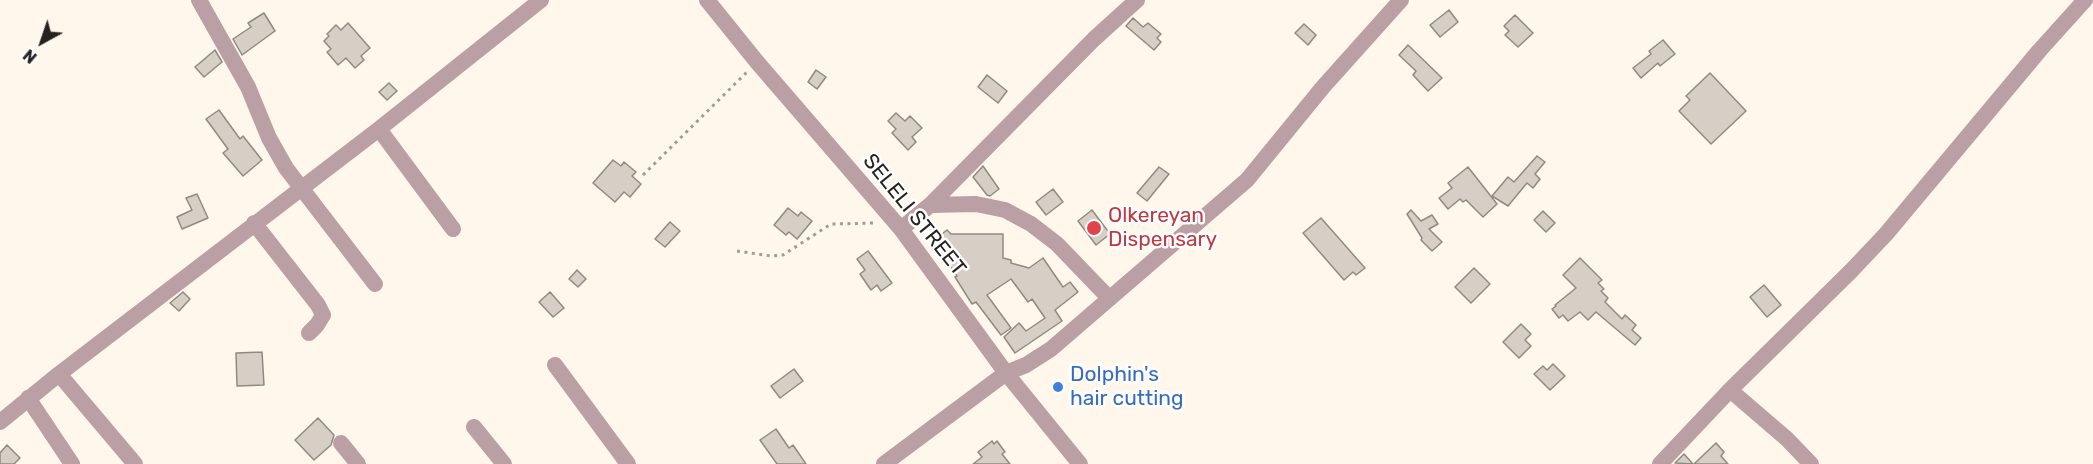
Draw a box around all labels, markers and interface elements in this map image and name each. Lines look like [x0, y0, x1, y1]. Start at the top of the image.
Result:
north arrow [12, 12, 72, 72]
text: N [20, 45, 41, 67]
street label: SELELI STREET [857, 149, 971, 281]
place label: Olkereyan Dispensary [1108, 203, 1217, 253]
marker: Olkereyan Dispensary [1085, 219, 1103, 237]
place label: Dolphin's hair cutting [1070, 362, 1184, 412]
marker: Dolphin's hair cutting [1051, 380, 1065, 394]

